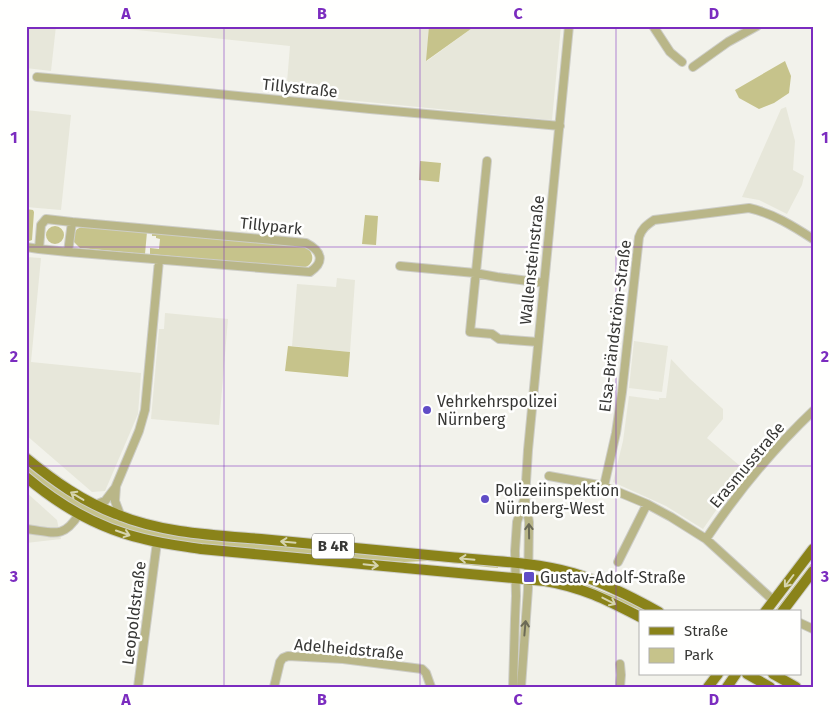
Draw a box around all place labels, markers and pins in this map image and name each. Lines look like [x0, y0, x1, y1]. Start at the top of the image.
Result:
place label: Vehrkehrspolizei Nürnberg [437, 392, 557, 429]
marker: Vehrkehrspolizei Nürnberg [421, 404, 433, 416]
place label: Polizeiinspektion Nürnberg-West [495, 481, 619, 518]
marker: Polizeiinspektion Nürnberg-West [479, 493, 491, 505]
place label: Gustav-Adolf-Straße [540, 568, 686, 587]
marker: Gustav-Adolf-Straße [522, 570, 536, 584]

